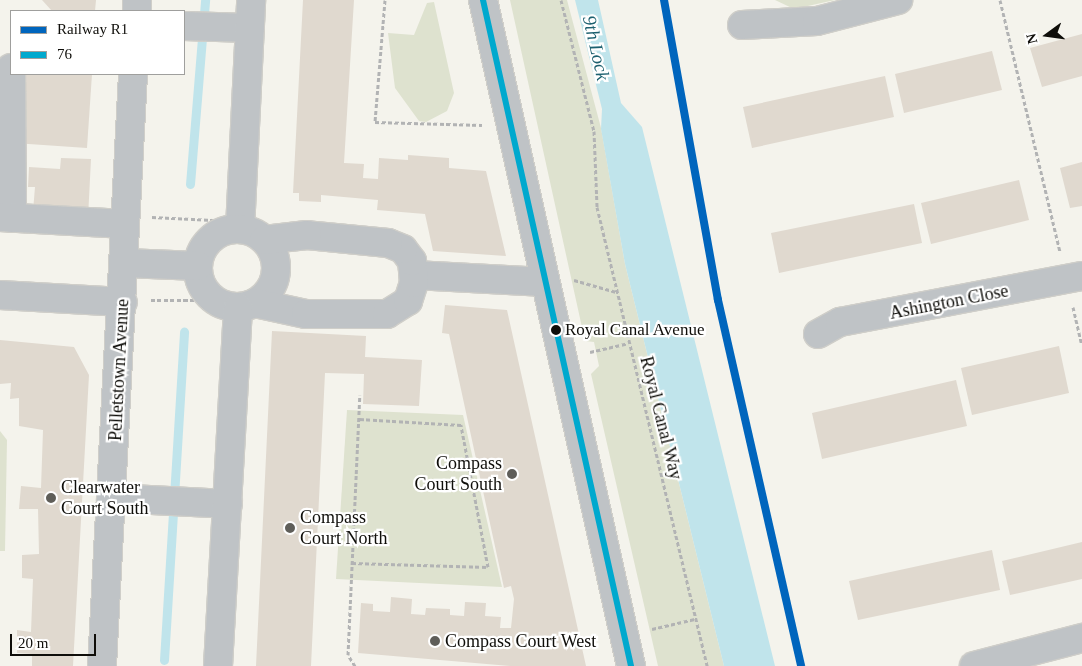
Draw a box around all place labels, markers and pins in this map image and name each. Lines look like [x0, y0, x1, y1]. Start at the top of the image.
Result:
place label: Royal Canal Avenue [565, 320, 705, 340]
marker: Royal Canal Avenue [551, 325, 561, 335]
place label: Compass Court South [414, 453, 502, 496]
marker: Compass Court South [506, 468, 518, 480]
place label: Clearwater Court South [61, 477, 149, 520]
marker: Clearwater Court South [45, 492, 57, 504]
place label: Compass Court North [300, 507, 387, 550]
marker: Compass Court North [284, 522, 296, 534]
place label: Compass Court West [445, 630, 597, 652]
marker: Compass Court West [429, 635, 441, 647]

